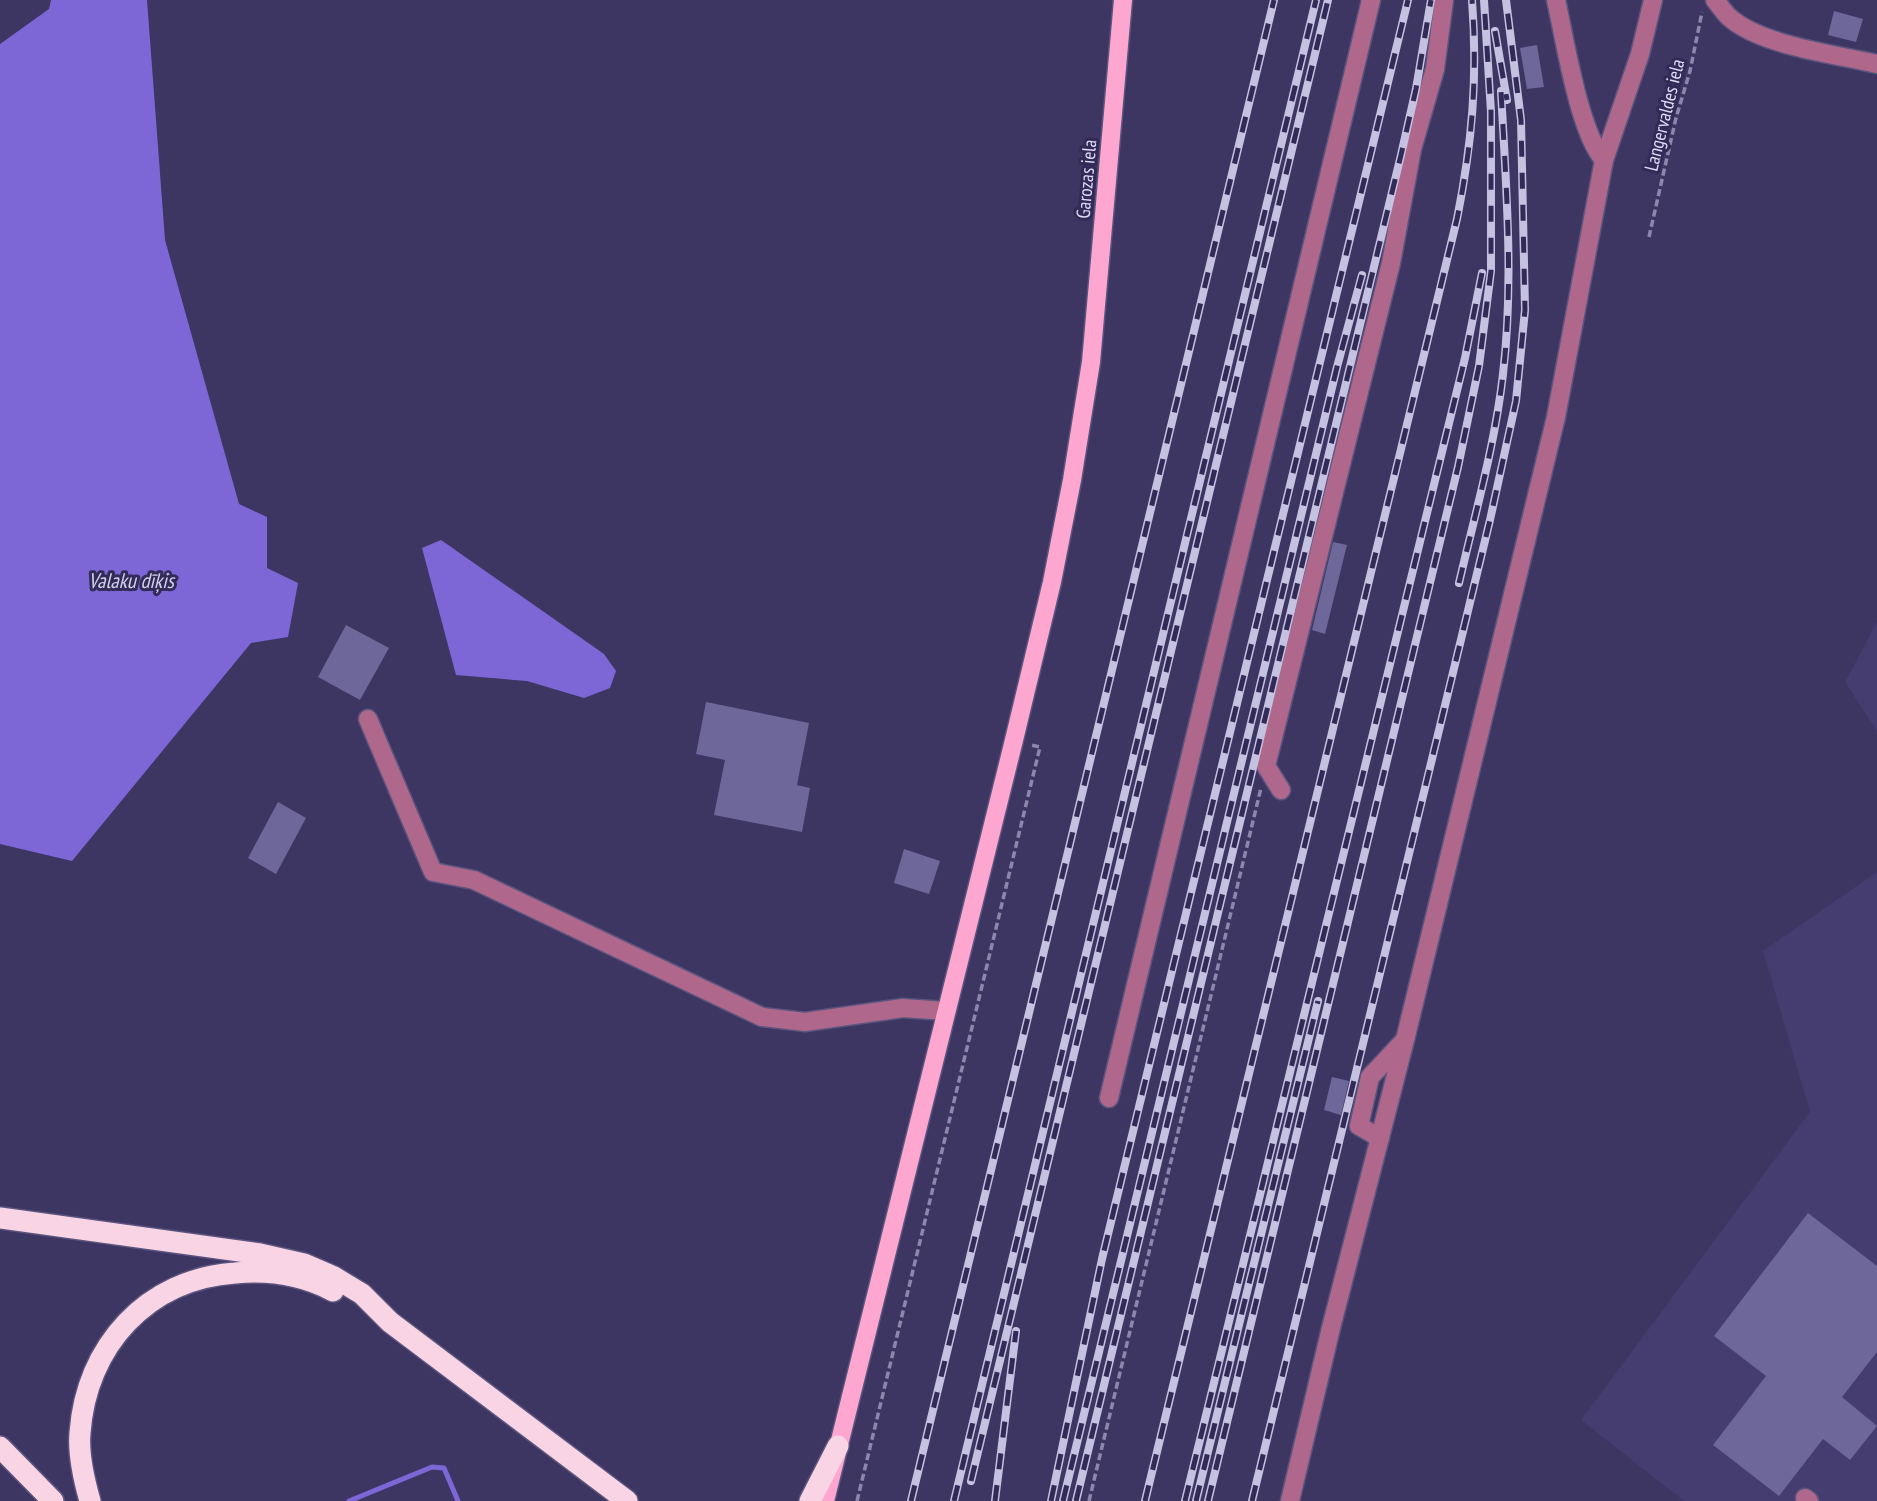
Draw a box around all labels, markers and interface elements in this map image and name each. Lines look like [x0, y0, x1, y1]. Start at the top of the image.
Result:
street label: Langervaldes iela [1638, 56, 1690, 174]
street label: Garozas iela [1071, 139, 1101, 219]
water label: Valaku dīķis [88, 567, 176, 594]

